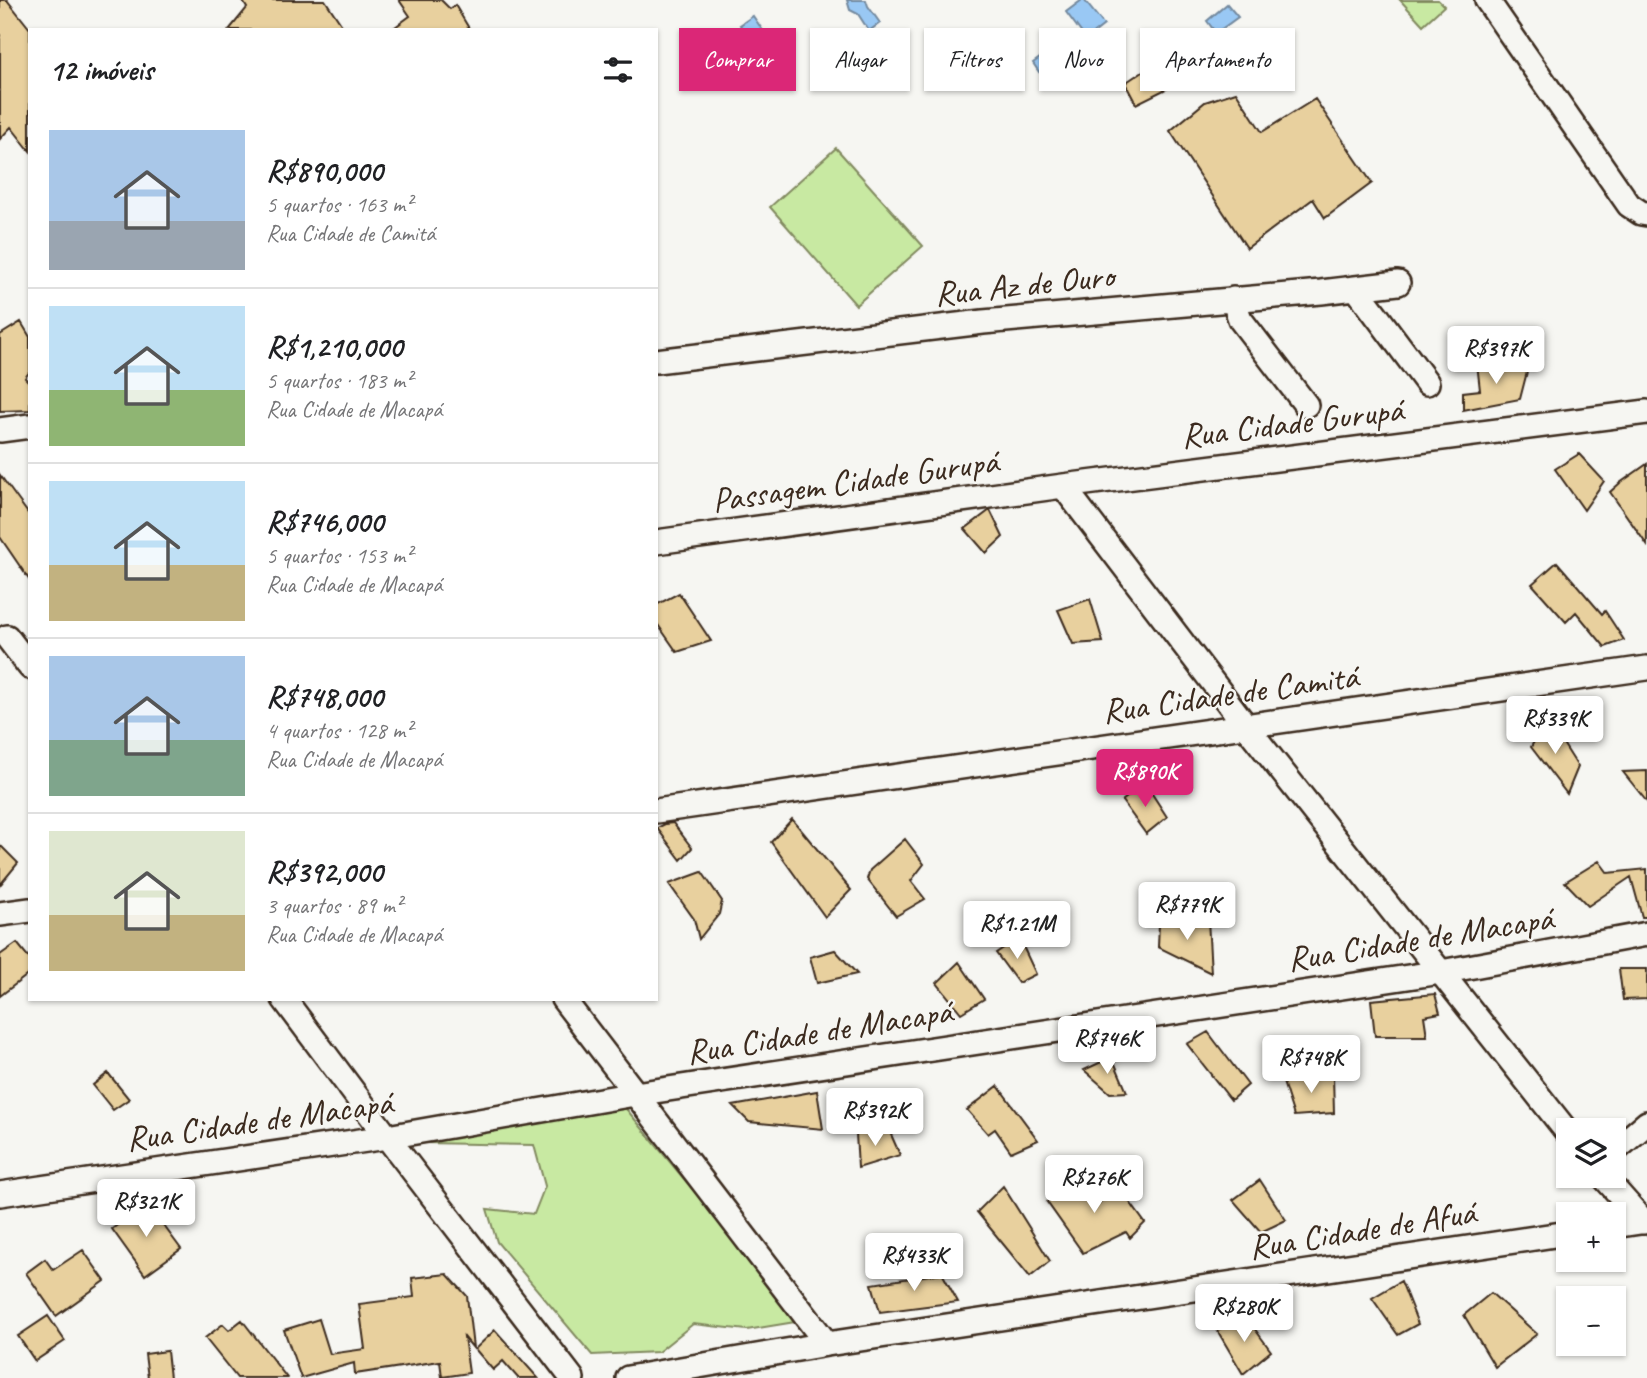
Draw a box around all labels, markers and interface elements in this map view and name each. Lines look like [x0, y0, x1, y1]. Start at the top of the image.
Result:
chip: Comprar [679, 28, 796, 91]
chip: Alugar [810, 28, 910, 91]
chip: Filtros [924, 28, 1025, 91]
chip: Novo [1039, 28, 1126, 91]
chip: Apartamento [1140, 28, 1295, 91]
text: 12 imóveis [49, 51, 153, 89]
icon: filters [599, 51, 637, 89]
text: R$890,000 [266, 152, 382, 190]
icon: home [105, 158, 189, 242]
text: 5 quartos · 163 m² [266, 190, 412, 219]
text: Rua Cidade de Camitá [266, 219, 435, 248]
street label: Rua Az de Ouro [932, 252, 1119, 316]
pin: R$397K [1439, 326, 1553, 386]
text: R$1,210,000 [266, 328, 402, 366]
icon: home [105, 334, 189, 418]
text: R$397K [1463, 334, 1529, 363]
text: 5 quartos · 183 m² [266, 366, 412, 395]
street label: Rua Cidade Gurupá [1178, 386, 1409, 458]
text: Rua Cidade de Macapá [266, 395, 442, 424]
street label: Passagem Cidade Gurupá [709, 438, 1005, 523]
text: R$746,000 [266, 503, 383, 541]
icon: home [105, 509, 189, 593]
text: 5 quartos · 153 m² [266, 541, 412, 570]
text: Rua Cidade de Macapá [266, 570, 442, 599]
street label: Rua Cidade de Camitá [1099, 653, 1364, 734]
text: R$748,000 [266, 678, 383, 716]
icon: home [105, 684, 189, 768]
pin: R$339K [1498, 696, 1612, 756]
text: R$339K [1522, 704, 1588, 733]
text: 4 quartos · 128 m² [266, 716, 412, 745]
text: Rua Cidade de Macapá [266, 745, 442, 774]
pin: R$890K [1088, 750, 1202, 809]
text: R$890K [1112, 757, 1178, 786]
text: R$392,000 [266, 853, 382, 891]
icon: home [105, 859, 189, 943]
pin: R$779K [1130, 883, 1244, 942]
text: R$779K [1154, 890, 1220, 919]
text: 3 quartos · 89 m² [266, 891, 402, 920]
street label: Rua Cidade de Macapá [1284, 895, 1560, 982]
pin: R$1.21M [952, 902, 1082, 961]
text: R$1.21M [979, 909, 1055, 938]
text: Rua Cidade de Macapá [266, 920, 442, 949]
street label: Rua Cidade de Macapá [683, 988, 959, 1075]
pin: R$746K [1050, 1016, 1164, 1076]
text: R$746K [1074, 1024, 1140, 1053]
pin: R$748K [1254, 1036, 1368, 1095]
text: R$748K [1278, 1043, 1344, 1072]
street label: Rua Cidade de Macapá [123, 1079, 399, 1161]
pin: R$392K [818, 1088, 932, 1148]
text: R$392K [842, 1096, 908, 1125]
map controls [1556, 1118, 1626, 1356]
button: layers [1556, 1118, 1626, 1188]
pin: R$276K [1037, 1156, 1151, 1215]
text: R$276K [1061, 1163, 1127, 1192]
pin: R$321K [89, 1180, 203, 1239]
text: R$321K [113, 1187, 179, 1216]
street label: Rua Cidade de Afuá [1246, 1189, 1482, 1270]
button: + [1556, 1202, 1626, 1272]
pin: R$433K [857, 1234, 971, 1293]
text: R$433K [881, 1241, 947, 1270]
pin: R$280K [1187, 1284, 1301, 1344]
button: − [1556, 1286, 1626, 1356]
text: R$280K [1211, 1292, 1277, 1321]

